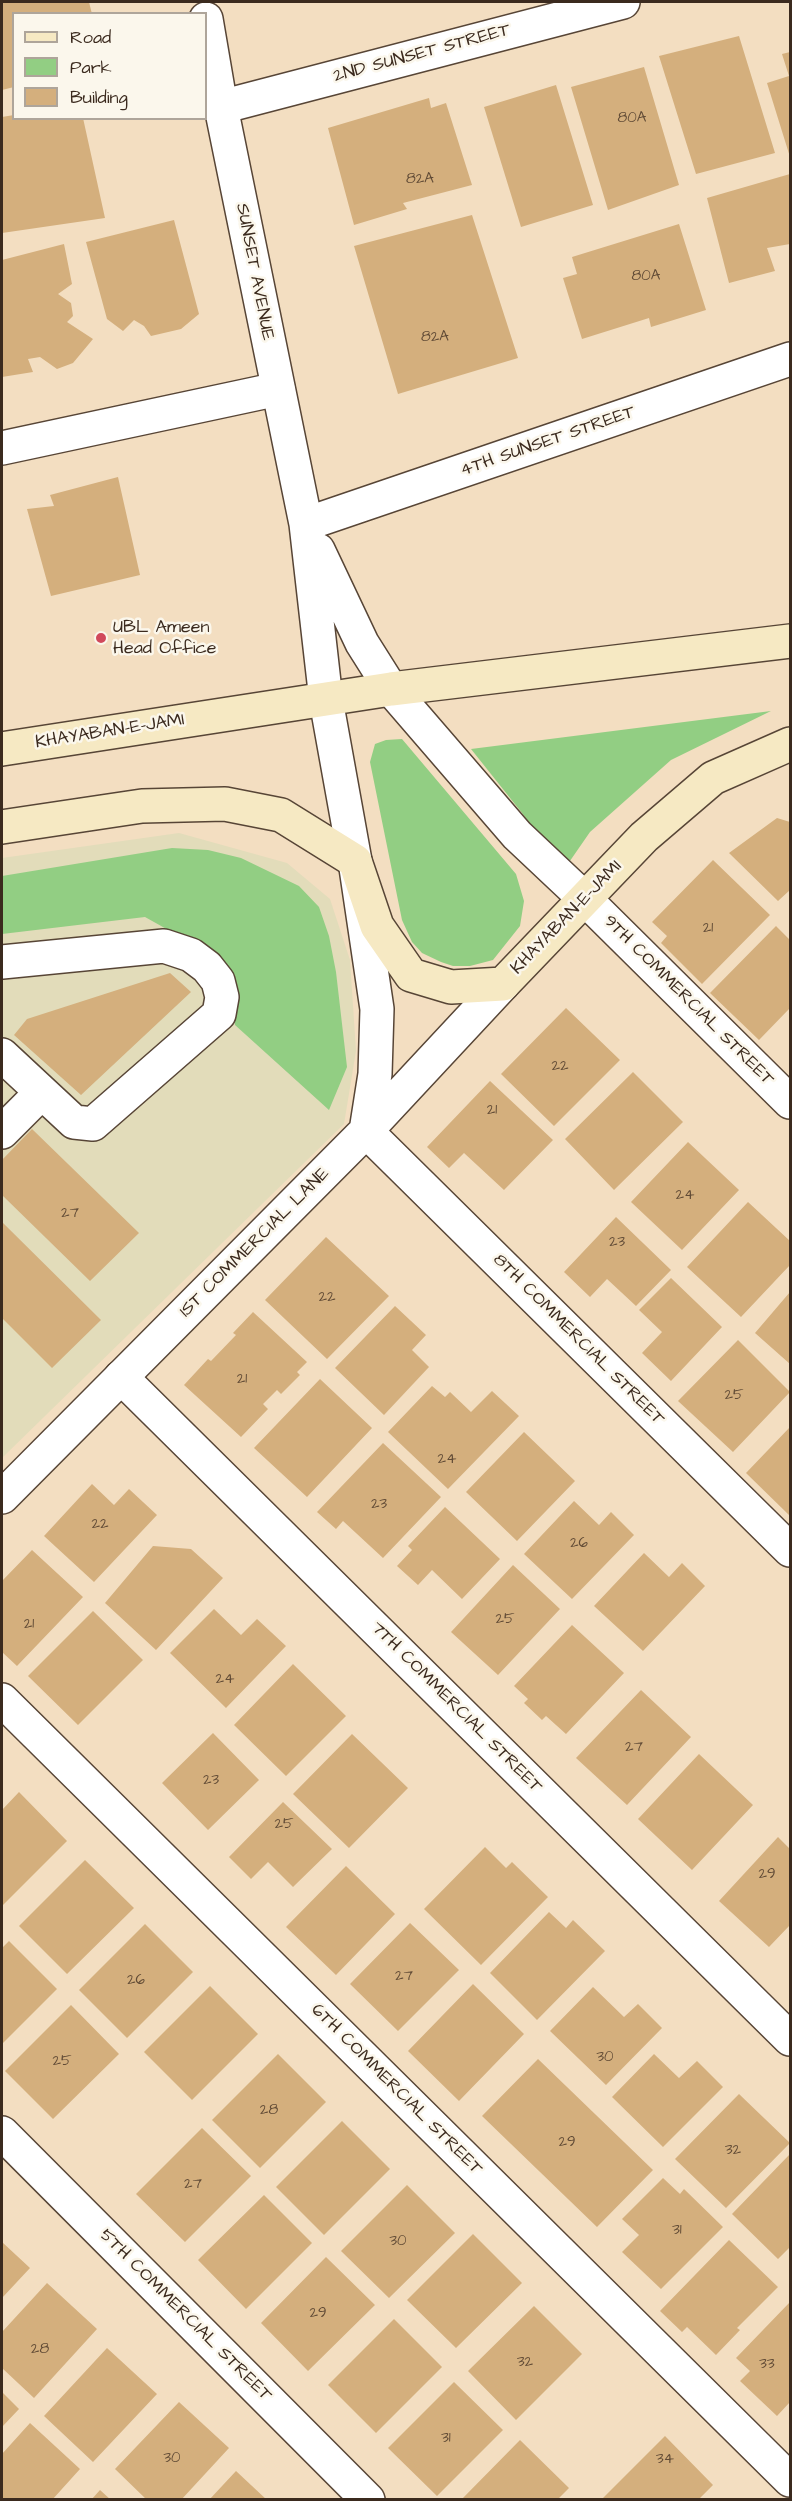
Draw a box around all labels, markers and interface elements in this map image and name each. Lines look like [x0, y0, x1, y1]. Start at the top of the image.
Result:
legend [12, 12, 207, 120]
street label: 2ND SUNSET STREET [331, 20, 513, 88]
text: Road [70, 25, 111, 50]
text: Park [70, 55, 112, 80]
text: Building [70, 85, 128, 110]
house number: 80A [618, 110, 646, 128]
house number: 82A [406, 171, 434, 189]
street label: SUNSET AVENUE [230, 202, 278, 342]
house number: 80A [632, 268, 660, 286]
house number: 82A [421, 329, 449, 347]
street label: 4TH SUNSET STREET [458, 402, 638, 482]
place label: UBL Ameen Head Office [113, 617, 217, 660]
marker: UBL Ameen Head Office [94, 631, 108, 645]
street label: KHAYABAN-E-JAMI [34, 710, 186, 754]
street label: KHAYABAN-E-JAMI [507, 856, 627, 980]
street label: 9TH COMMERCIAL STREET [598, 911, 778, 1091]
house number: 21 [703, 920, 713, 938]
house number: 22 [551, 1058, 569, 1076]
house number: 21 [487, 1102, 497, 1120]
street label: 1ST COMMERCIAL LANE [176, 1164, 334, 1322]
house number: 24 [676, 1187, 694, 1205]
house number: 27 [61, 1205, 79, 1223]
house number: 23 [609, 1234, 625, 1252]
street label: 8TH COMMERCIAL STREET [488, 1250, 668, 1430]
house number: 22 [318, 1289, 336, 1307]
house number: 21 [237, 1371, 247, 1389]
house number: 25 [724, 1387, 744, 1405]
house number: 24 [438, 1451, 456, 1469]
house number: 23 [371, 1496, 387, 1514]
house number: 22 [91, 1516, 109, 1534]
house number: 26 [570, 1535, 588, 1553]
house number: 25 [495, 1611, 515, 1629]
house number: 21 [24, 1616, 34, 1634]
street label: 7TH COMMERCIAL STREET [366, 1618, 546, 1798]
house number: 24 [216, 1671, 234, 1689]
house number: 27 [625, 1739, 643, 1757]
house number: 23 [203, 1772, 219, 1790]
house number: 25 [274, 1816, 294, 1834]
house number: 29 [758, 1866, 776, 1884]
house number: 27 [395, 1968, 413, 1986]
house number: 26 [127, 1972, 145, 1990]
street label: 6TH COMMERCIAL STREET [306, 2000, 486, 2180]
house number: 30 [596, 2049, 614, 2067]
house number: 25 [52, 2053, 72, 2071]
house number: 28 [260, 2102, 278, 2120]
house number: 29 [558, 2134, 576, 2152]
house number: 32 [725, 2142, 741, 2160]
house number: 27 [184, 2176, 202, 2194]
house number: 31 [672, 2222, 682, 2240]
street label: 5TH COMMERCIAL STREET [94, 2225, 276, 2407]
house number: 30 [389, 2233, 407, 2251]
house number: 29 [309, 2305, 327, 2323]
house number: 28 [31, 2341, 49, 2359]
house number: 32 [517, 2354, 533, 2372]
house number: 33 [759, 2356, 775, 2374]
house number: 31 [441, 2430, 451, 2448]
house number: 30 [163, 2450, 181, 2468]
house number: 34 [656, 2451, 674, 2469]

